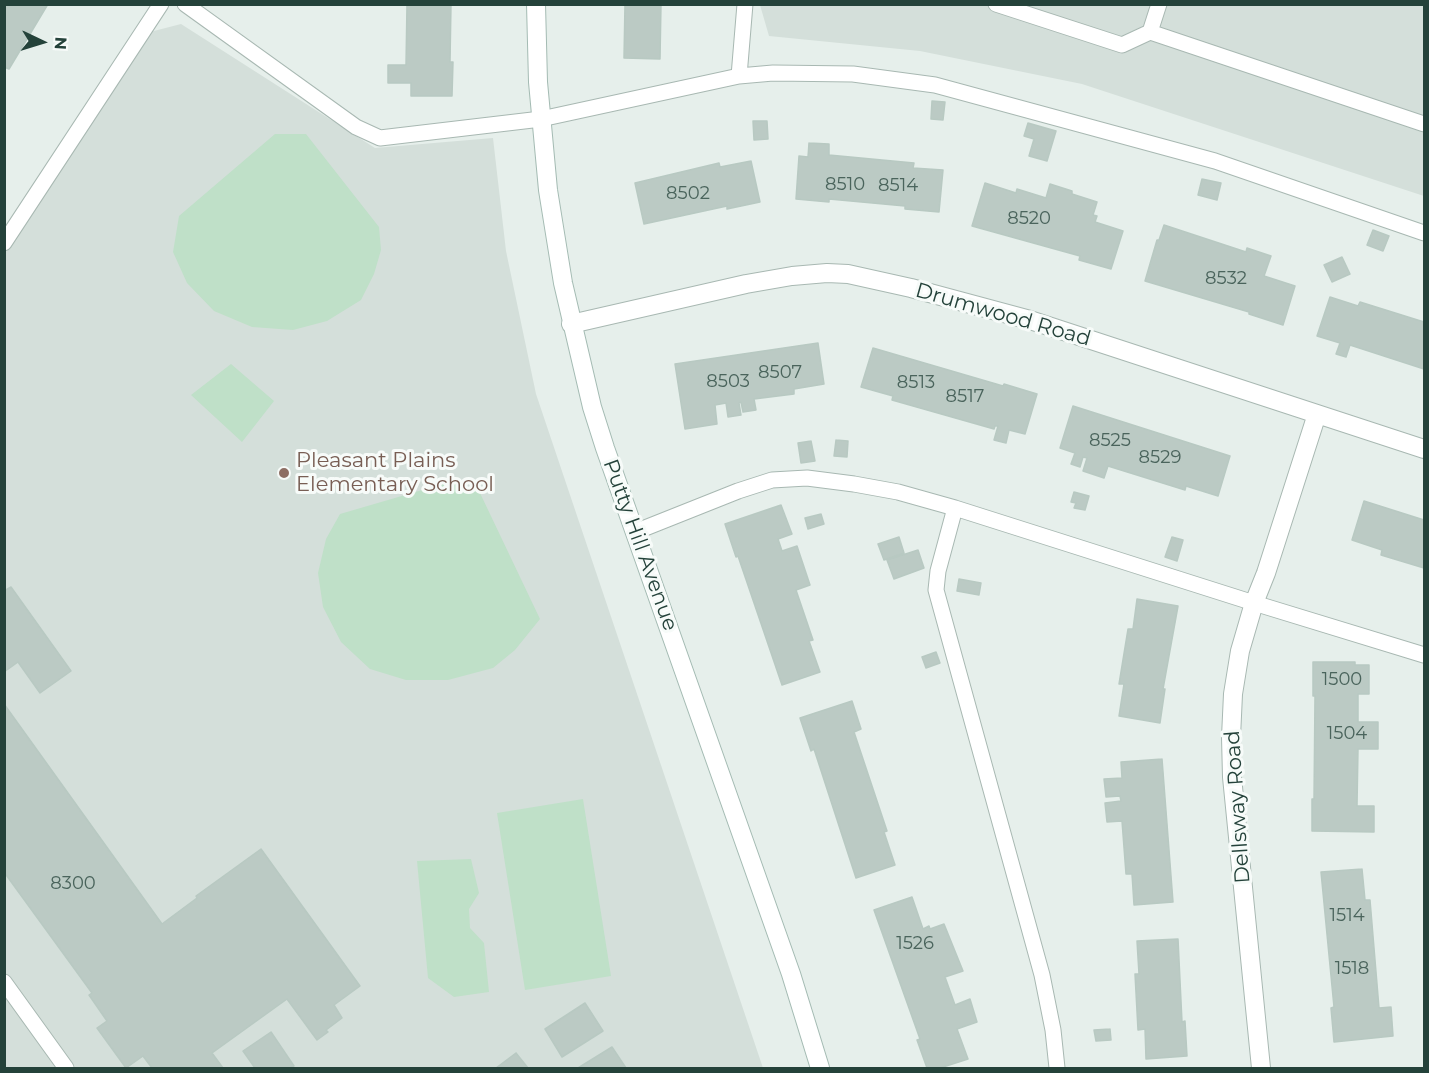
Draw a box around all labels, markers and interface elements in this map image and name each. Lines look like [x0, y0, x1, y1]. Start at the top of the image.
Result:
north arrow [12, 12, 72, 72]
text: N [51, 36, 70, 50]
house number: 8510 [825, 174, 865, 196]
house number: 8514 [878, 175, 918, 197]
house number: 8502 [666, 183, 710, 205]
house number: 8520 [1007, 208, 1051, 230]
house number: 8532 [1205, 268, 1247, 290]
street label: Drumwood Road [912, 278, 1094, 352]
house number: 8507 [758, 362, 802, 384]
house number: 8503 [706, 371, 750, 393]
house number: 8513 [897, 372, 935, 394]
house number: 8517 [946, 386, 984, 408]
house number: 8525 [1089, 430, 1131, 452]
house number: 8529 [1139, 447, 1181, 469]
place label: Pleasant Plains Elementary School [296, 448, 494, 498]
street label: Putty Hill Avenue [597, 456, 683, 634]
marker: Pleasant Plains Elementary School [277, 466, 291, 480]
house number: 1500 [1322, 669, 1362, 691]
house number: 1504 [1327, 723, 1367, 745]
street label: Dellsway Road [1220, 730, 1256, 884]
house number: 8300 [50, 873, 96, 895]
house number: 1514 [1329, 905, 1365, 927]
house number: 1526 [896, 933, 934, 955]
house number: 1518 [1335, 958, 1369, 980]

